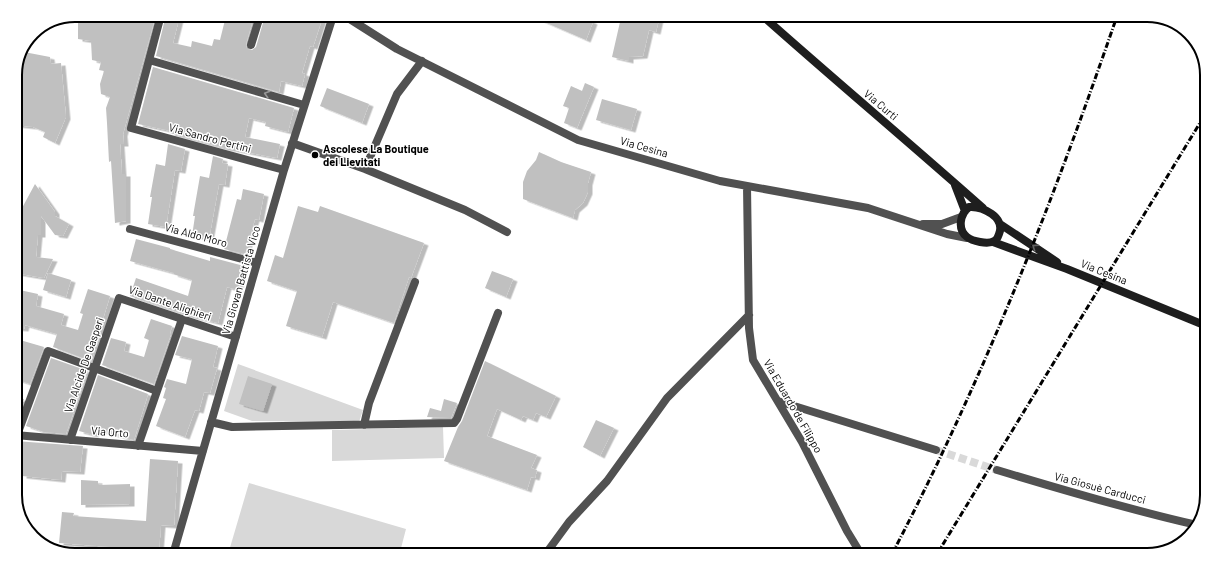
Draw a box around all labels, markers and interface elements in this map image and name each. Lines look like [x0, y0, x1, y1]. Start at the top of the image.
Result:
street label: Via Curti [862, 87, 901, 123]
one-way arrow [263, 90, 270, 99]
street label: Via Sandro Pertini [167, 120, 253, 155]
street label: Via Cesina [619, 133, 670, 160]
place label: Ascolese La Boutique dei Lievitati [323, 142, 429, 168]
marker: Ascolese La Boutique dei Lievitati [310, 150, 320, 160]
street label: Via Aldo Moro [163, 220, 229, 249]
street label: Via Giovan Battista Vico [219, 224, 262, 336]
one-way arrow [1032, 245, 1039, 252]
street label: Via Cesina [1079, 256, 1129, 287]
street label: Via Dante Alighieri [127, 282, 213, 323]
street label: Via Alcide De Gasperi [61, 315, 106, 414]
street label: Via Eduardo de Filippo [761, 357, 826, 455]
street label: Via Orto [91, 423, 130, 440]
street label: Via Giosuè Carducci [1053, 469, 1147, 506]

